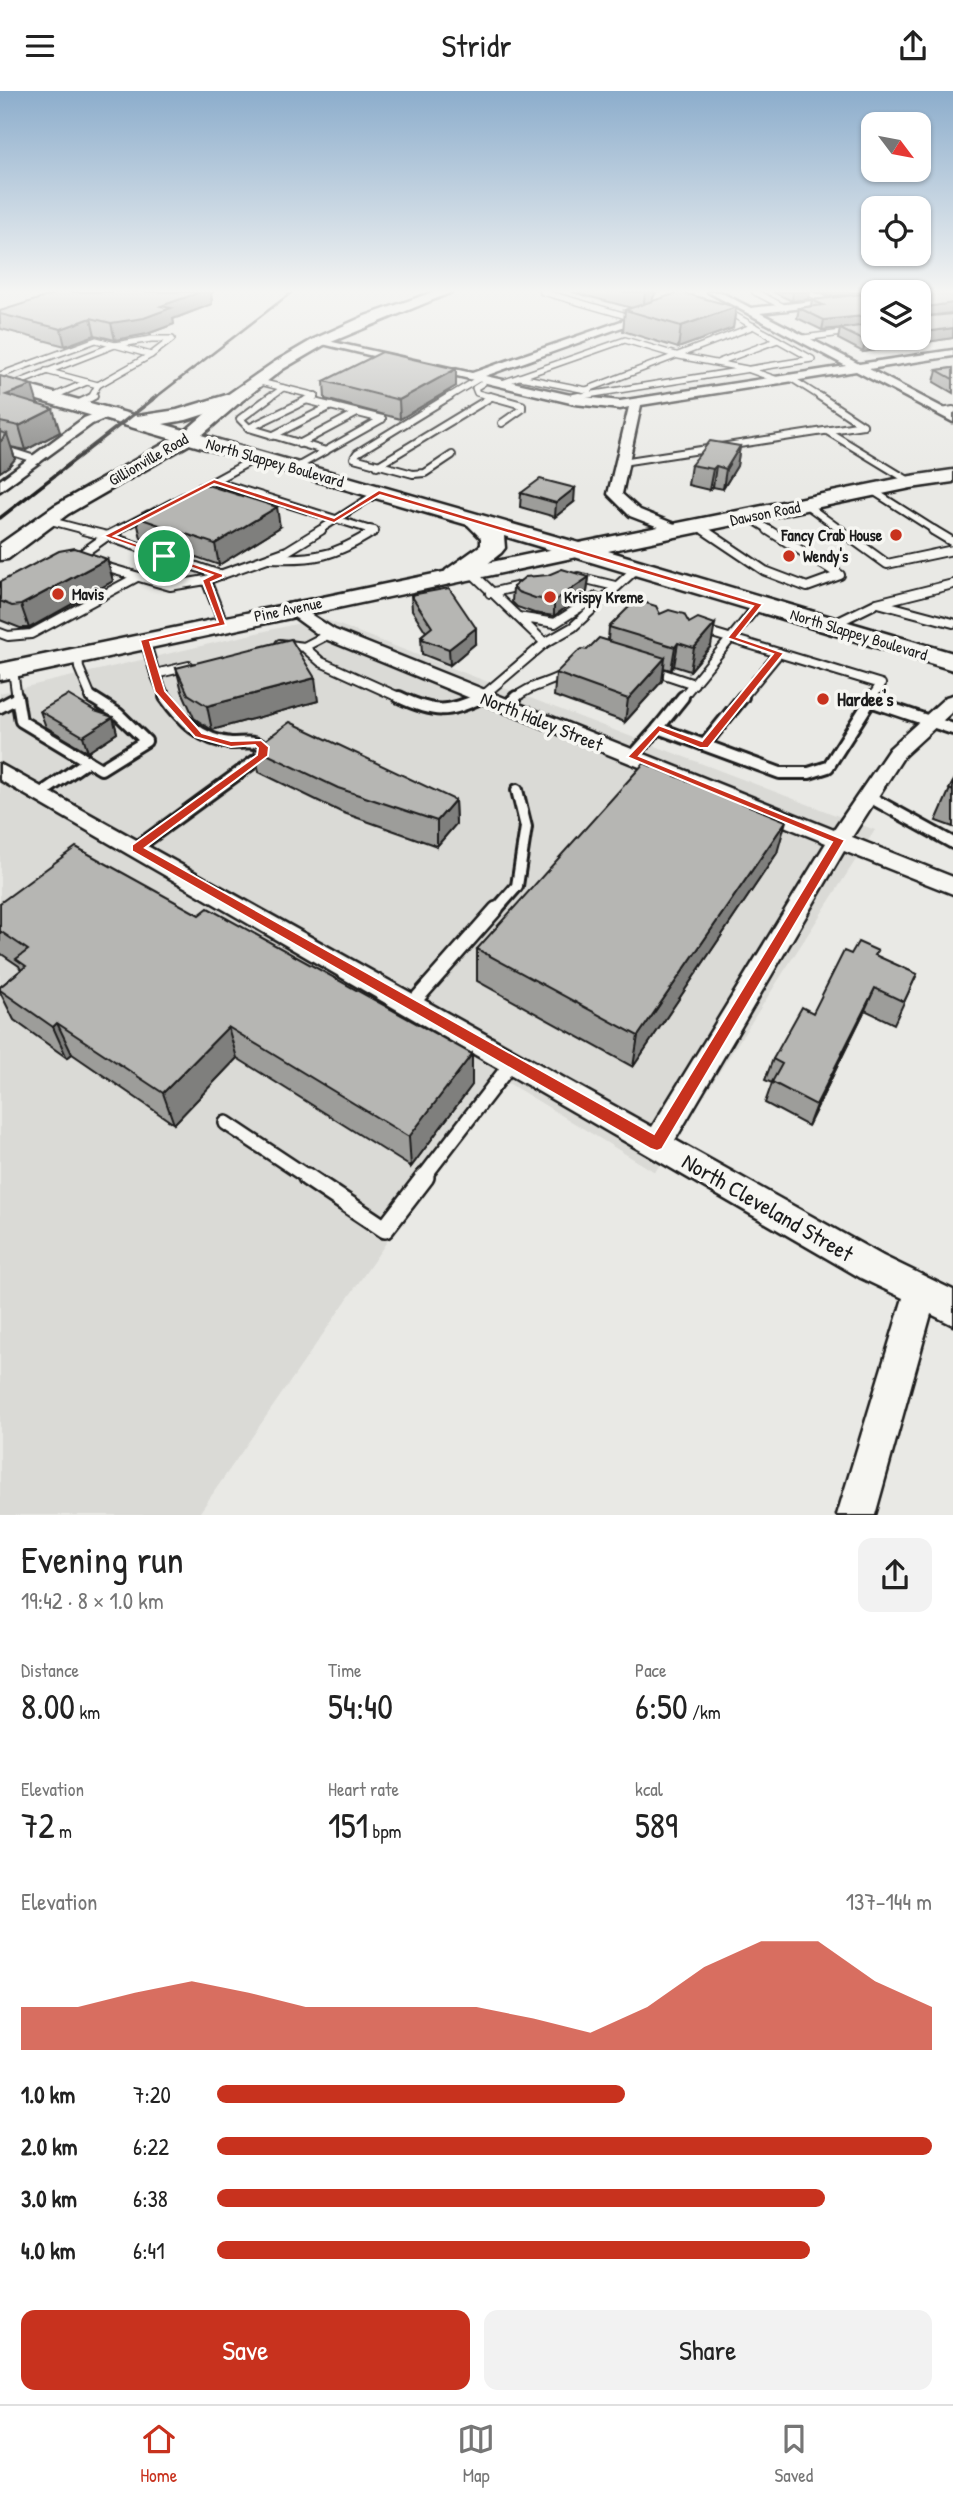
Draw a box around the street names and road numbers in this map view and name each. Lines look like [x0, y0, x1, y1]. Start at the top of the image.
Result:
street label: Gillionville Road [104, 427, 192, 491]
street label: North Slappey Boulevard [204, 432, 346, 492]
street label: Dawson Road [728, 495, 802, 531]
street label: Pine Avenue [252, 591, 325, 627]
street label: North Slappey Boulevard [788, 603, 930, 665]
street label: North Haley Street [477, 685, 607, 757]
street label: North Cleveland Street [677, 1145, 860, 1269]

